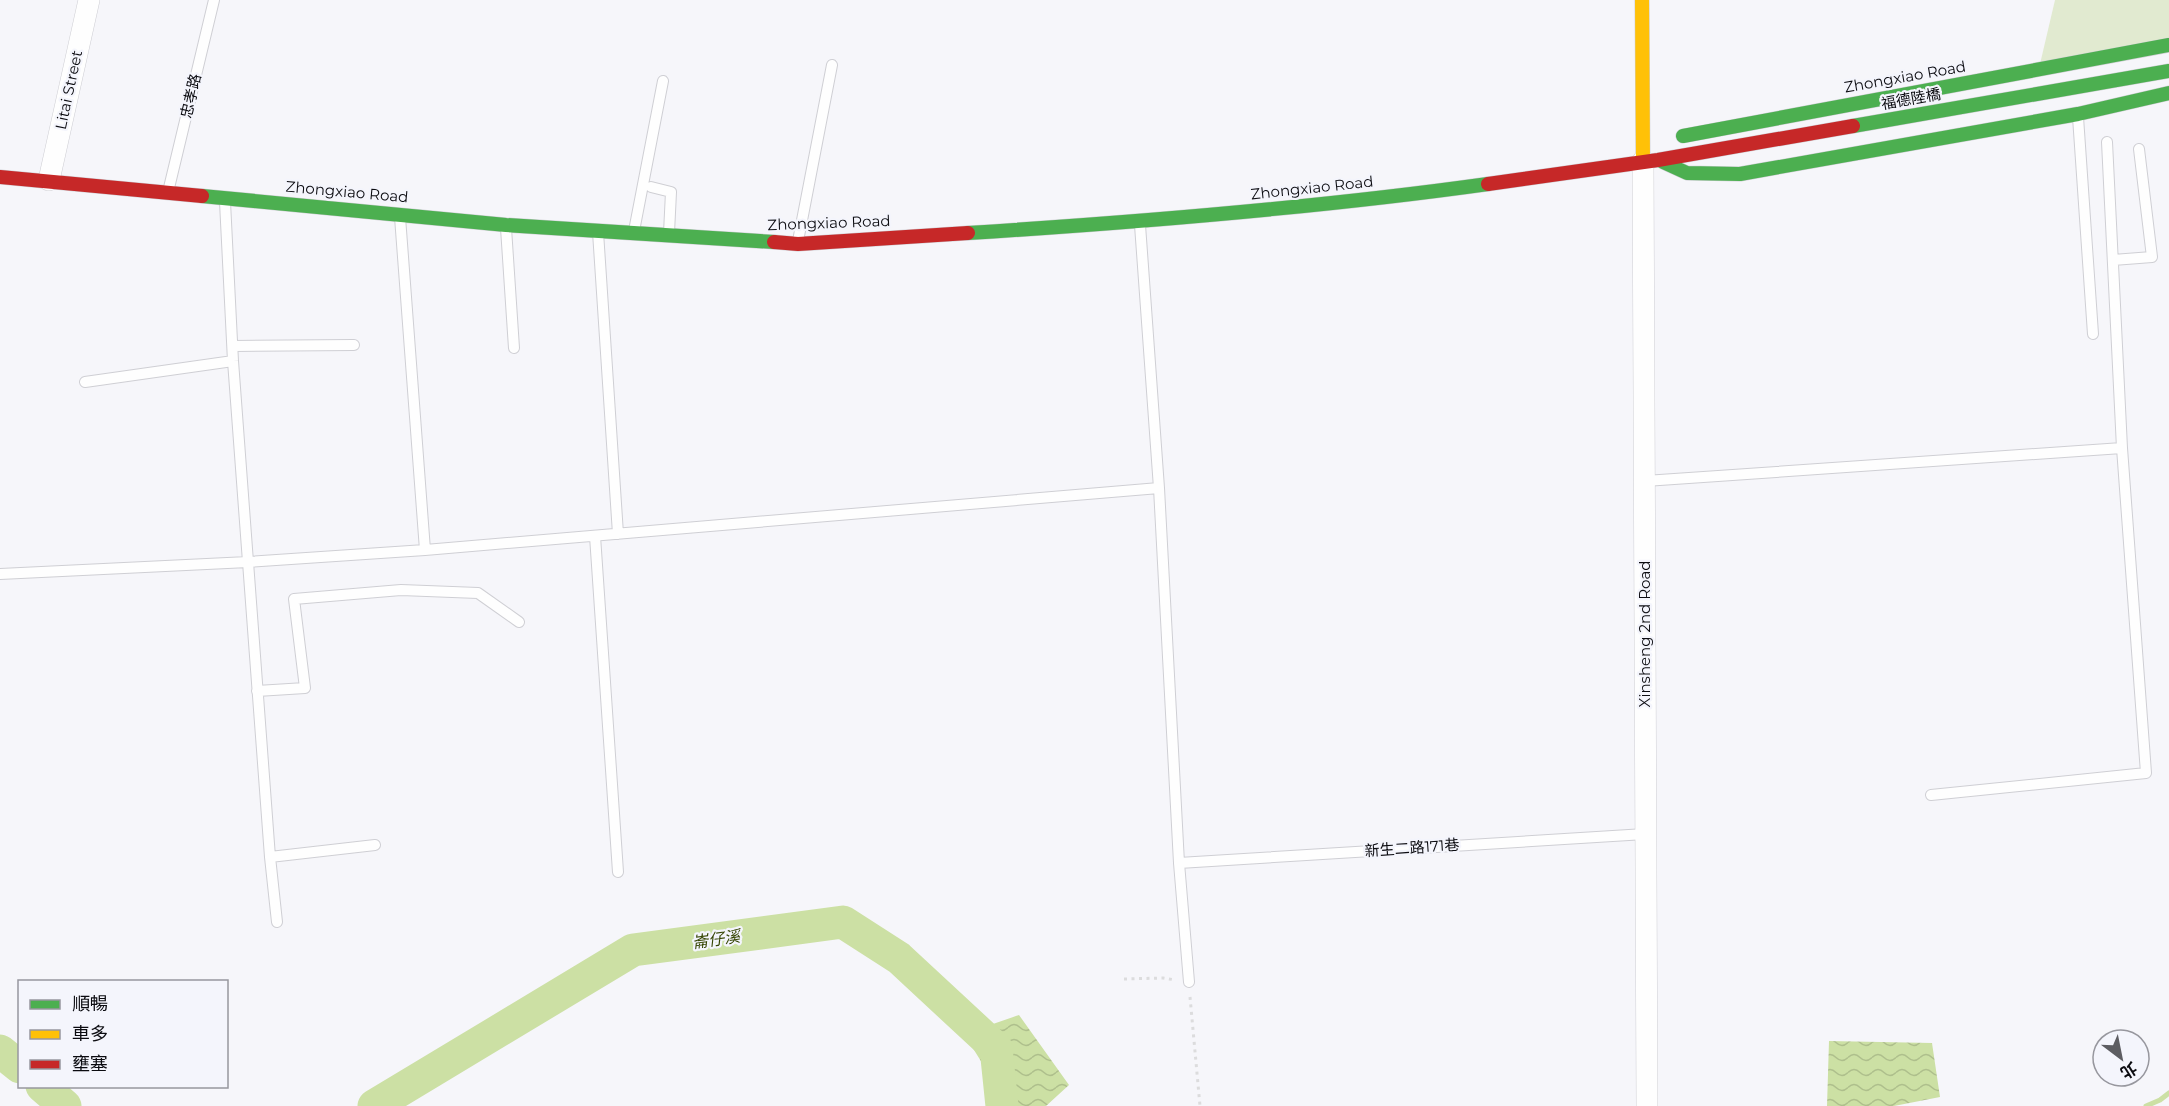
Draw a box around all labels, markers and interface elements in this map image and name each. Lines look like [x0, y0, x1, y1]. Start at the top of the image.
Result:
street label: Litai Street [51, 48, 86, 131]
street label: Zhongxiao Road [1843, 56, 1967, 97]
street label: 忠孝路 [176, 72, 205, 120]
street label: 福德陸橋 [1880, 84, 1942, 113]
street label: Zhongxiao Road [1250, 172, 1374, 203]
street label: Zhongxiao Road [285, 177, 409, 206]
street label: Zhongxiao Road [767, 211, 891, 234]
street label: Xinsheng 2nd Road [1635, 561, 1654, 707]
street label: 新生二路171巷 [1364, 835, 1460, 860]
water label: 崙仔溪 [691, 926, 743, 952]
legend [18, 980, 228, 1088]
text: 順暢 [72, 993, 108, 1015]
text: 車多 [72, 1023, 108, 1045]
north arrow [2091, 1028, 2151, 1088]
text: 壅塞 [72, 1053, 108, 1075]
text: 北 [2117, 1058, 2141, 1083]

